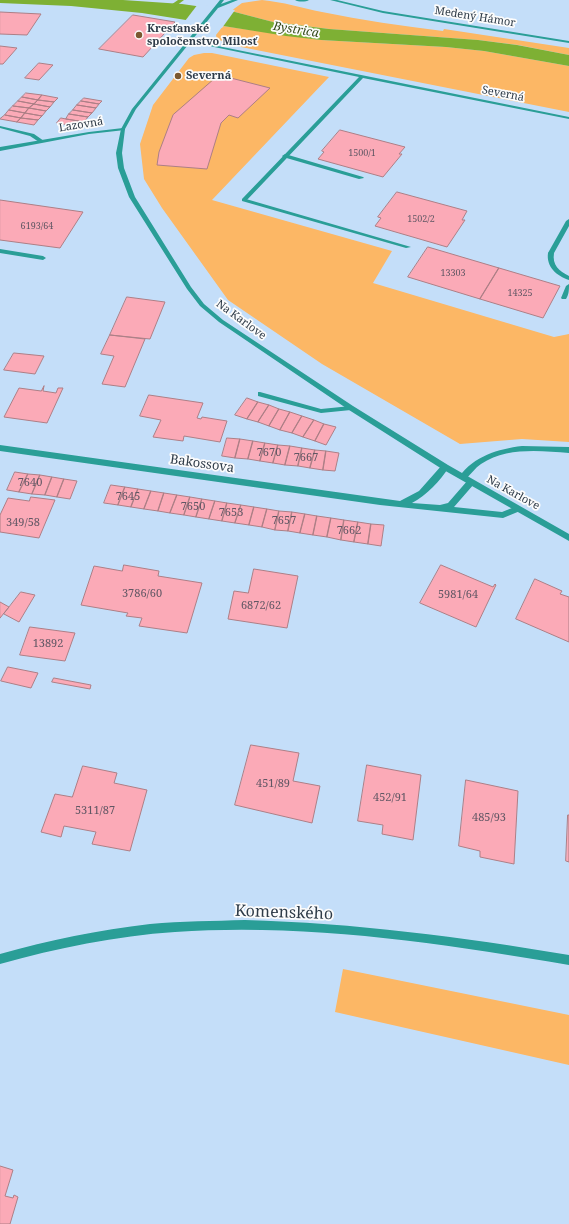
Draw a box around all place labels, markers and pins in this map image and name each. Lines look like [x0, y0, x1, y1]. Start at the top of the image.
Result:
place label: Kresťanské spoločenstvo Milosť [147, 22, 257, 48]
marker: Kresťanské spoločenstvo Milosť [134, 30, 144, 40]
place label: Severná [186, 69, 231, 83]
marker: Severná [173, 71, 183, 81]

